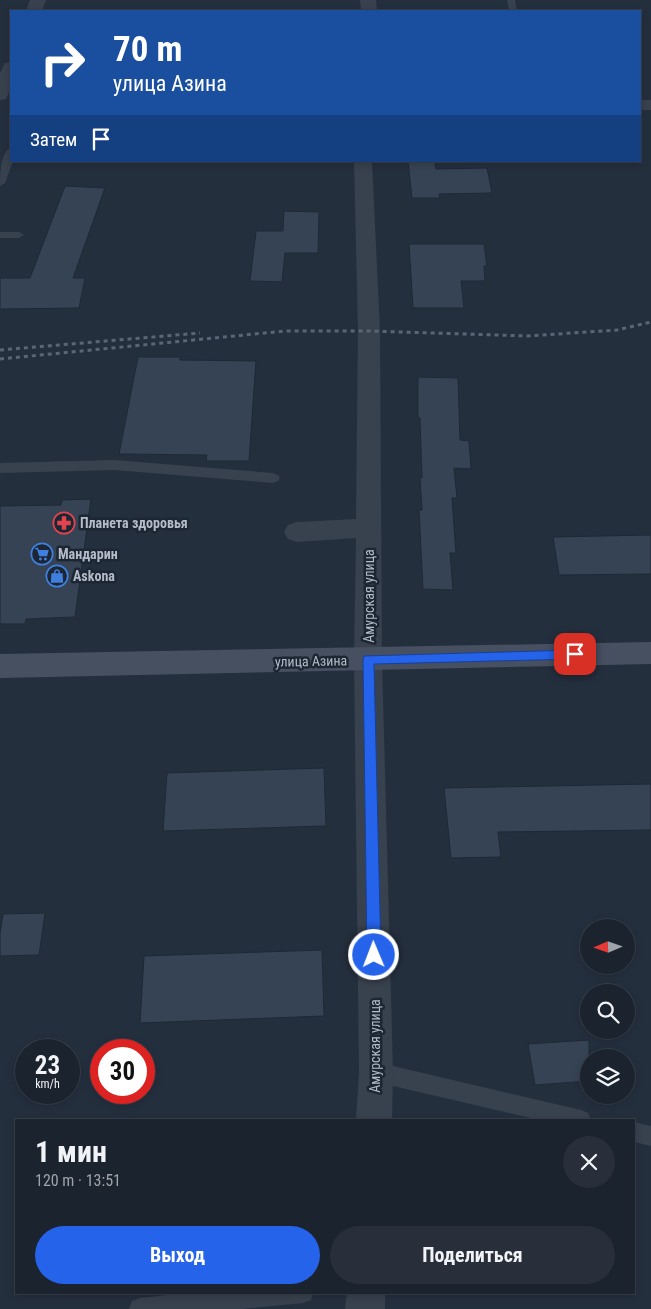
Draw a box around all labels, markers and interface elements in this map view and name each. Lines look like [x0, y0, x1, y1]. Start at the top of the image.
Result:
text: 70 m [113, 29, 182, 70]
icon: right [30, 30, 95, 95]
text: улица Азина [113, 71, 227, 96]
icon: arrive [87, 125, 115, 153]
text: Затем [30, 128, 77, 151]
pharmacy icon: Планета здоровья [52, 511, 76, 535]
place label: Планета здоровья [80, 515, 188, 531]
supermarket icon: Мандарин [30, 542, 54, 566]
place label: Мандарин [58, 546, 118, 562]
street label: Амурская улица [361, 549, 377, 643]
shop icon: Askona [45, 564, 69, 588]
place label: Askona [73, 568, 115, 584]
pin [554, 633, 596, 675]
icon: arrive [561, 640, 589, 668]
street label: улица Азина [275, 652, 347, 670]
north arrow [580, 919, 635, 974]
map controls [580, 919, 635, 1104]
position arrow [347, 928, 399, 980]
button: search [580, 984, 635, 1039]
street label: Амурская улица [367, 999, 383, 1093]
speed limit sign: 30 [90, 1039, 155, 1104]
button: layers [580, 1049, 635, 1104]
text: 23 [35, 1051, 60, 1080]
text: km/h [35, 1077, 60, 1091]
text: 1 мин [35, 1134, 107, 1169]
button: close [563, 1136, 615, 1188]
text: 120 m · 13:51 [35, 1171, 121, 1190]
button: Выход [35, 1226, 320, 1284]
button: Поделиться [330, 1226, 615, 1284]

